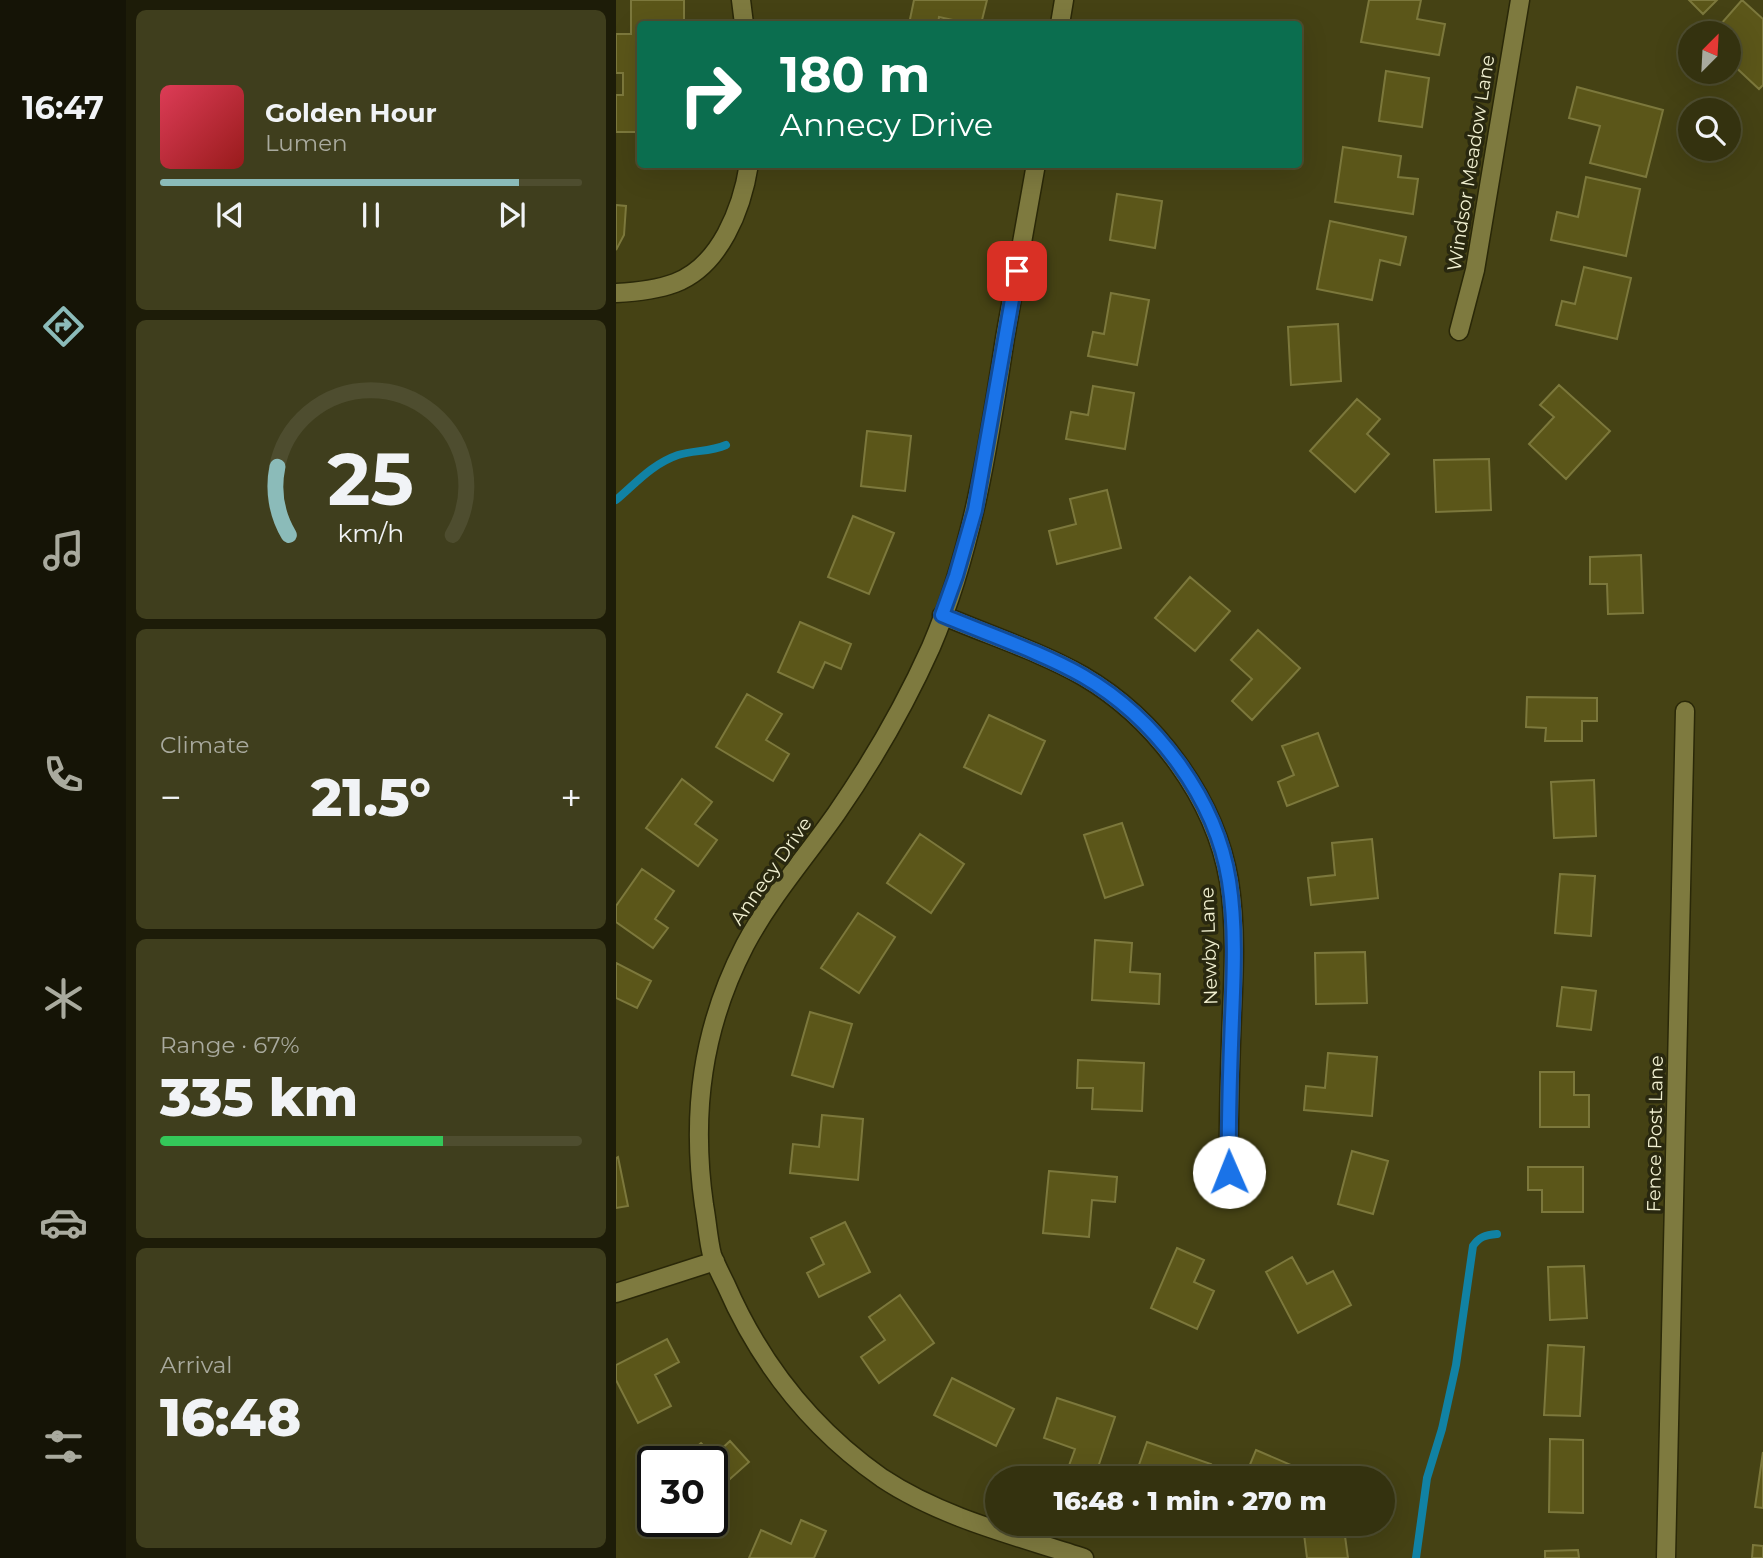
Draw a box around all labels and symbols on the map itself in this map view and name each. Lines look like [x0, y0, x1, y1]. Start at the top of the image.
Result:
north arrow [1678, 21, 1741, 84]
street label: Windsor Meadow Lane [1443, 53, 1499, 273]
pin [987, 241, 1047, 301]
street label: Annecy Drive [725, 813, 817, 929]
street label: Newby Lane [1195, 887, 1223, 1005]
street label: Fence Post Lane [1642, 1055, 1668, 1213]
position arrow [1192, 1135, 1266, 1209]
speed limit sign: 30 [637, 1446, 728, 1537]

